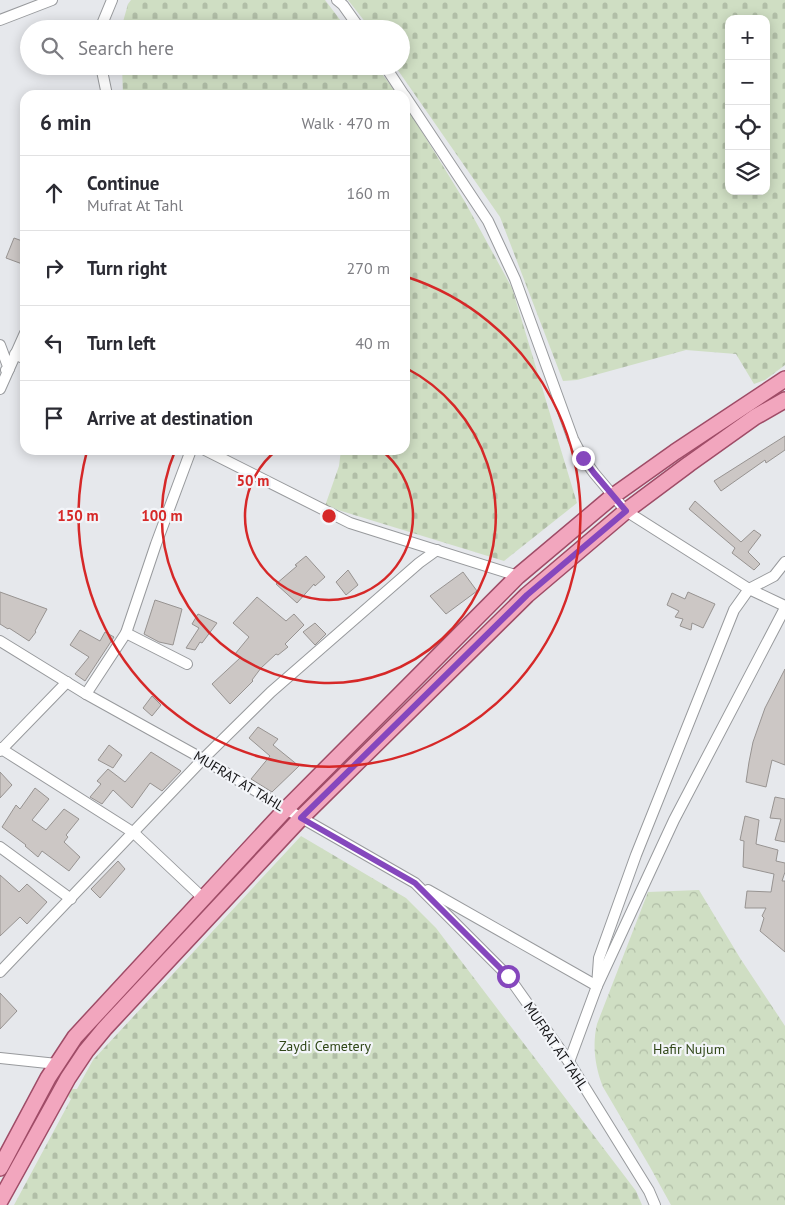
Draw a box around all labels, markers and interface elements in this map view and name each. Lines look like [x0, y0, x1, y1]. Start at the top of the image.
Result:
map controls [725, 15, 770, 195]
button: + [725, 15, 770, 60]
search box [20, 20, 410, 75]
icon: search [38, 34, 66, 62]
text: Search here [78, 36, 174, 60]
button: − [725, 60, 770, 105]
button: locate [725, 105, 770, 150]
text: 6 min [40, 109, 91, 136]
text: Walk · 470 m [301, 113, 390, 133]
button: layers [725, 150, 770, 195]
text: Continue [87, 171, 159, 195]
icon: ahead [40, 179, 68, 207]
text: 160 m [347, 183, 390, 203]
text: Mufrat At Tahl [87, 195, 183, 215]
icon: right [40, 254, 68, 282]
text: Turn right [87, 256, 167, 280]
text: 270 m [347, 258, 390, 278]
icon: left [40, 329, 68, 357]
text: Turn left [87, 331, 156, 355]
text: 40 m [355, 333, 390, 353]
icon: arrive [40, 404, 68, 432]
text: Arrive at destination [87, 406, 253, 430]
route end [572, 447, 595, 470]
text: 50 m [237, 471, 269, 490]
text: 150 m [57, 506, 99, 525]
text: 100 m [141, 506, 183, 525]
centre of rings [320, 507, 338, 525]
street label: MUFRAT AT TAHL [190, 747, 288, 815]
route start [497, 965, 520, 988]
street label: MUFRAT AT TAHL [520, 998, 592, 1094]
park label: Zaydi Cemetery [279, 1037, 371, 1055]
park label: Hafir Nujum [653, 1040, 725, 1058]

